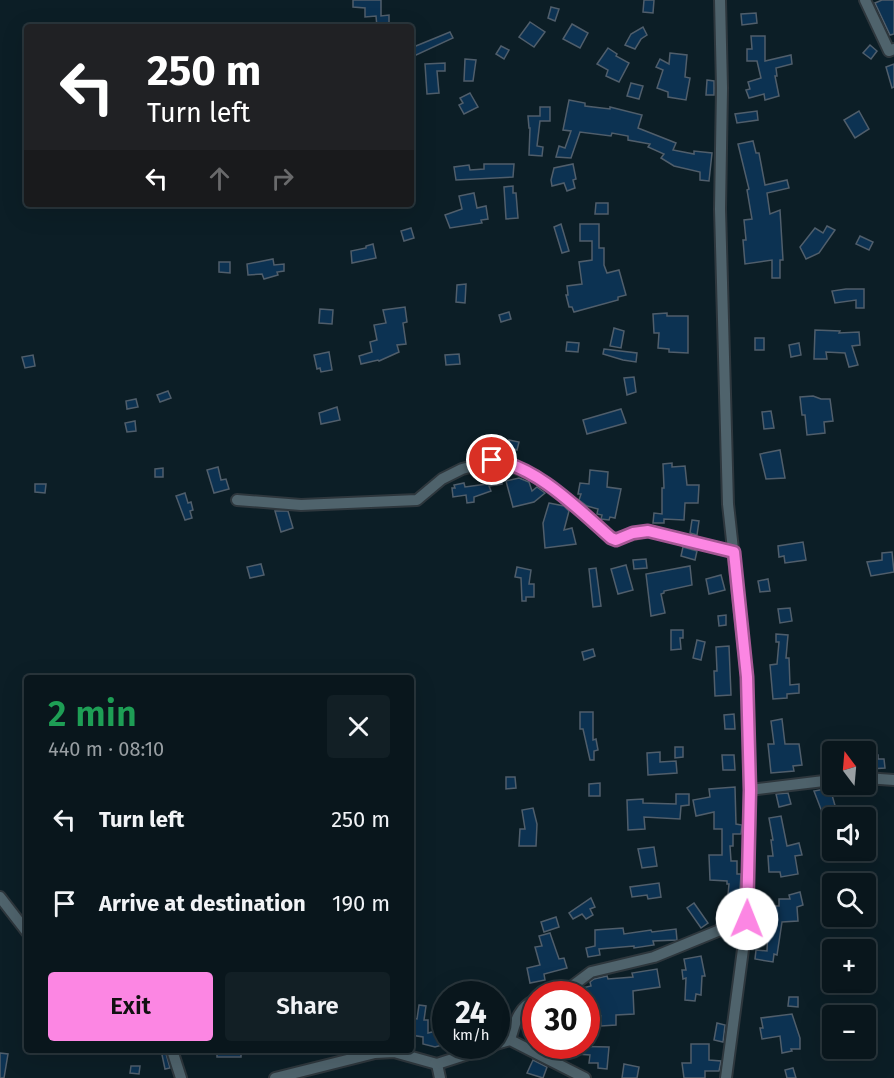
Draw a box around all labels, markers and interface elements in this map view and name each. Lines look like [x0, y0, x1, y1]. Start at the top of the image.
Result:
text: 250 m [147, 46, 261, 96]
icon: left [48, 48, 126, 126]
text: Turn left [147, 97, 250, 129]
icon: left [140, 162, 173, 195]
icon: ahead [203, 162, 236, 195]
icon: right [266, 162, 299, 195]
pin [466, 434, 517, 485]
icon: arrive [475, 443, 508, 476]
text: 2 min [48, 692, 137, 736]
button: close [327, 695, 390, 758]
text: 440 m · 08:10 [48, 737, 164, 761]
north arrow [822, 741, 876, 795]
map controls [822, 741, 876, 1059]
icon: left [48, 803, 81, 836]
text: Turn left [99, 806, 184, 833]
text: 250 m [331, 806, 390, 833]
button: sound [822, 807, 876, 861]
button: search [822, 873, 876, 927]
icon: arrive [48, 887, 81, 920]
position arrow [715, 887, 779, 951]
text: Arrive at destination [99, 890, 306, 917]
text: 190 m [332, 890, 390, 917]
button: + [822, 939, 876, 993]
button: Exit [48, 972, 213, 1041]
button: Share [225, 972, 390, 1041]
speed limit sign: 30 [522, 981, 600, 1059]
text: 24 [455, 995, 487, 1031]
button: − [822, 1005, 876, 1059]
text: km/h [452, 1026, 490, 1044]

